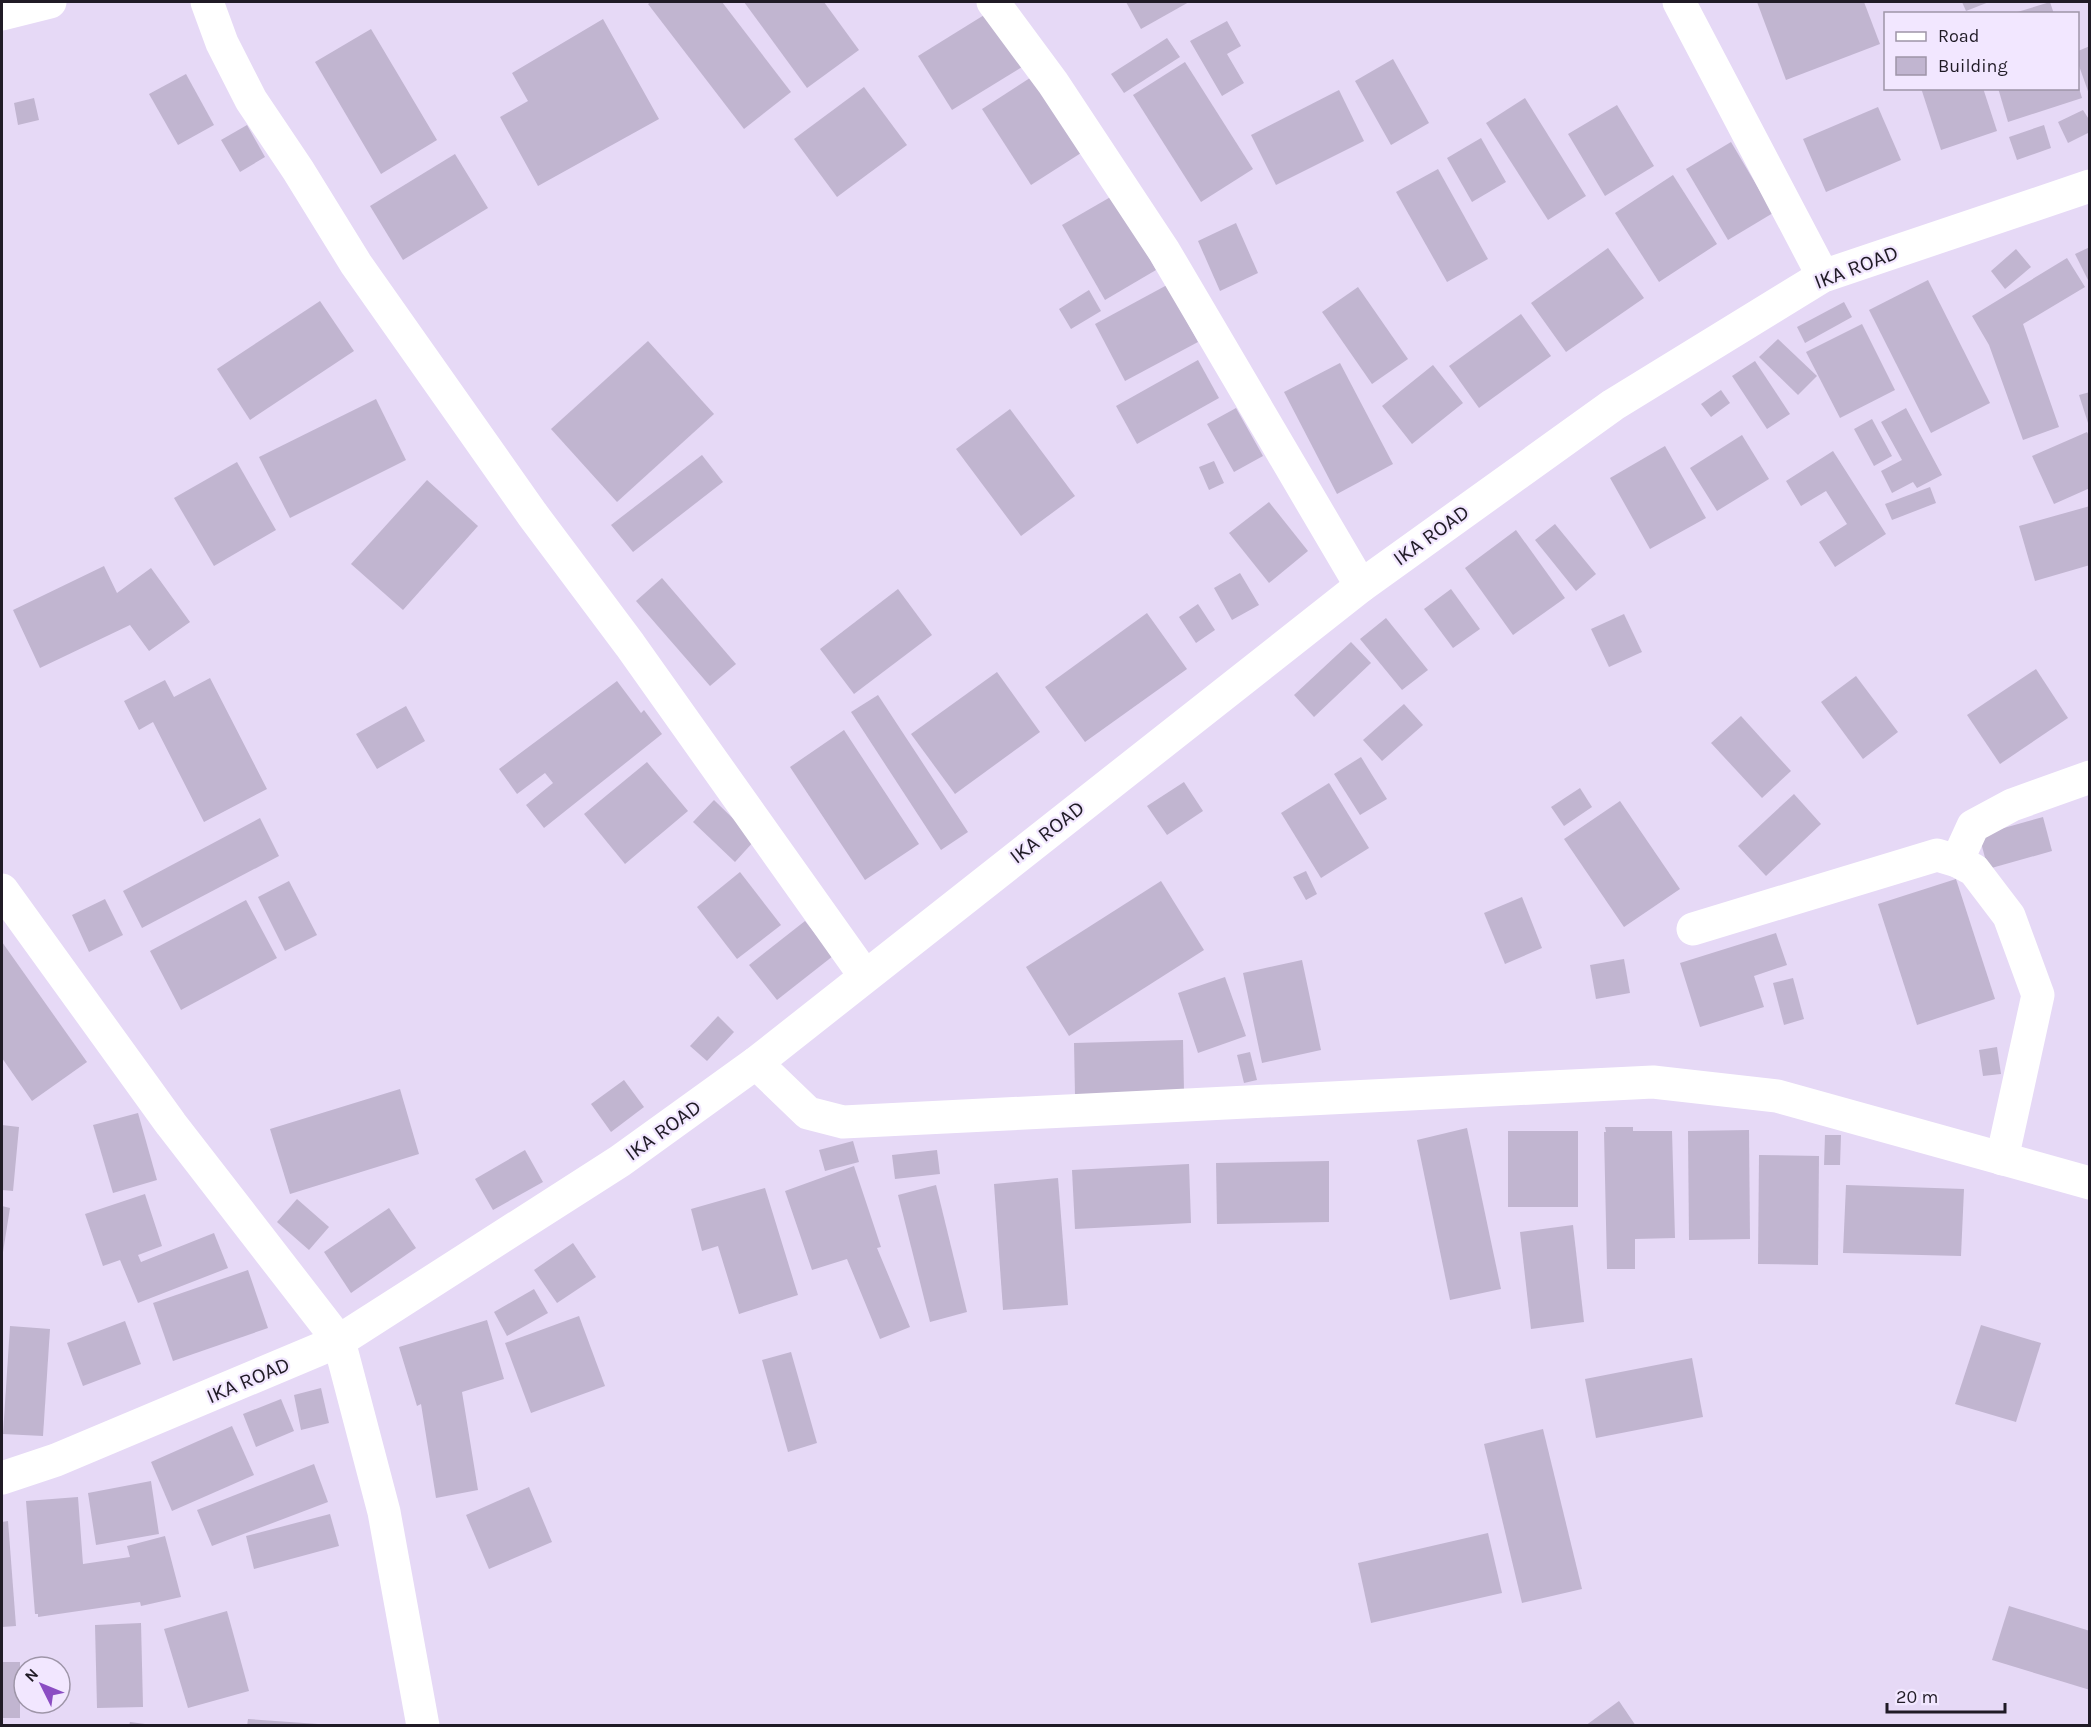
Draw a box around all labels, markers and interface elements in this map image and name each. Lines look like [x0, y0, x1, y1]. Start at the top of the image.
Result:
legend [1884, 12, 2079, 90]
text: Road [1938, 25, 1979, 47]
text: Building [1938, 55, 2008, 77]
street label: IKA ROAD [1811, 240, 1901, 294]
street label: IKA ROAD [1388, 499, 1474, 571]
street label: IKA ROAD [1005, 795, 1089, 869]
street label: IKA ROAD [620, 1094, 706, 1166]
street label: IKA ROAD [203, 1352, 293, 1408]
north arrow [12, 1655, 72, 1715]
text: N [21, 1664, 42, 1686]
scale bar [1887, 1676, 2006, 1714]
text: 20 m [1896, 1686, 1938, 1708]

